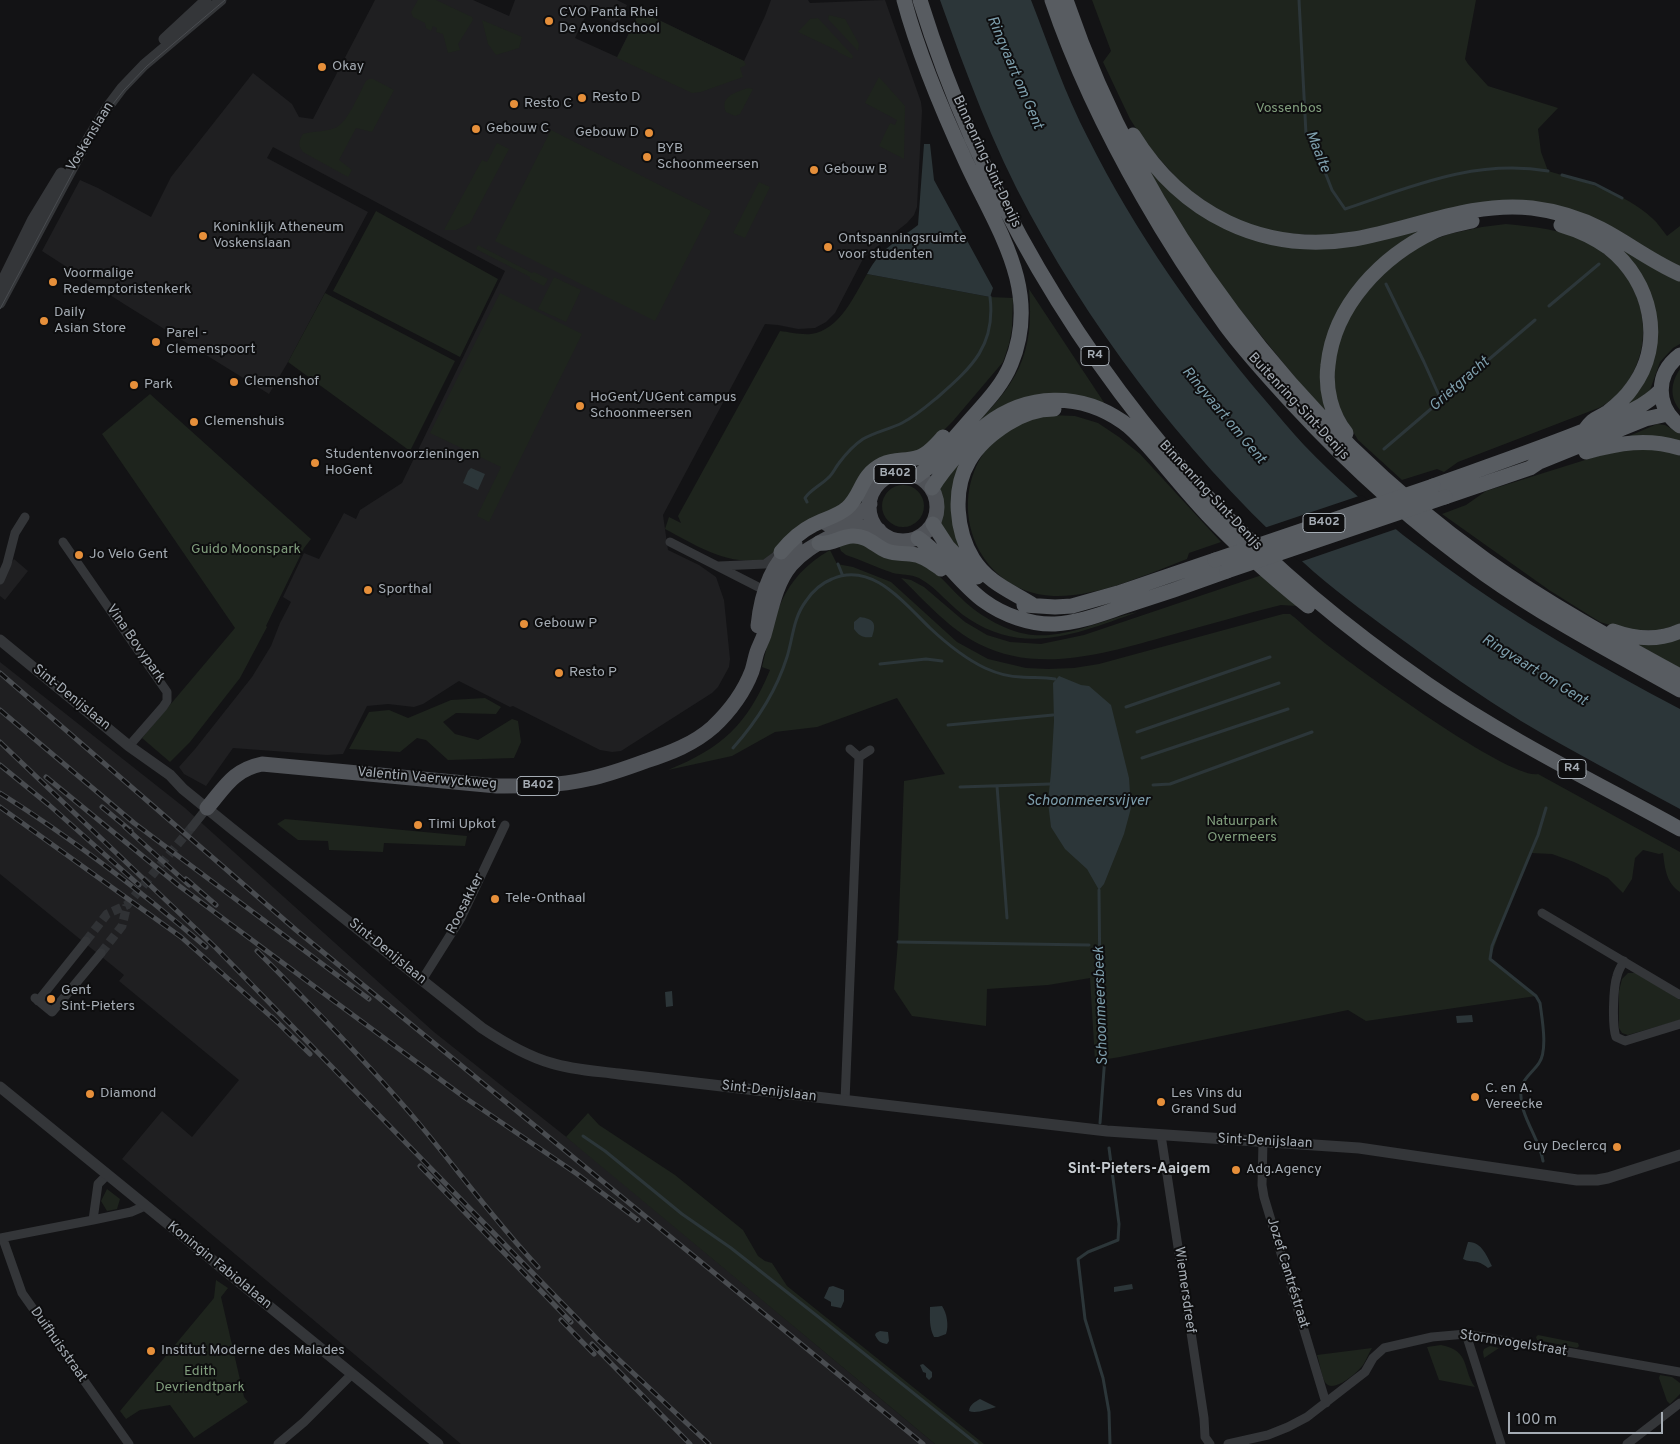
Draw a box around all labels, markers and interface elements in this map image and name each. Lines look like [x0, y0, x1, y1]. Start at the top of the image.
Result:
place label: CVO Panta Rhei De Avondschool [559, 5, 660, 38]
water label: Ringvaart om Gent [982, 14, 1046, 132]
marker: CVO Panta Rhei De Avondschool [543, 15, 555, 27]
place label: Okay [332, 59, 364, 75]
marker: Okay [316, 61, 328, 73]
place label: Resto D [592, 90, 641, 106]
marker: Resto D [576, 92, 588, 104]
street label: Binnenring-Sint-Denijs [948, 93, 1024, 231]
place label: Resto C [524, 96, 572, 112]
marker: Resto C [508, 98, 520, 110]
street label: Voskenslaan [64, 99, 118, 175]
park label: Vossenbos [1256, 101, 1322, 117]
place label: Gebouw C [486, 121, 549, 137]
marker: Gebouw C [470, 123, 482, 135]
place label: Gebouw D [575, 125, 639, 141]
marker: Gebouw D [643, 127, 655, 139]
water label: Maalte [1301, 129, 1333, 175]
place label: BYB Schoonmeersen [657, 141, 759, 174]
marker: BYB Schoonmeersen [641, 151, 653, 163]
place label: Gebouw B [824, 162, 887, 178]
marker: Gebouw B [808, 164, 820, 176]
place label: Koninklijk Atheneum Voskenslaan [213, 220, 344, 252]
marker: Koninklijk Atheneum Voskenslaan [197, 230, 209, 242]
place label: Ontspanningsruimte voor studenten [838, 231, 966, 264]
marker: Ontspanningsruimte voor studenten [822, 241, 834, 253]
place label: Voormalige Redemptoristenkerk [63, 266, 192, 298]
marker: Voormalige Redemptoristenkerk [47, 276, 59, 288]
place label: Daily Asian Store [54, 305, 126, 338]
marker: Daily Asian Store [38, 315, 50, 327]
place label: Parel - Clemenspoort [166, 326, 255, 358]
marker: Parel - Clemenspoort [150, 336, 162, 348]
road number: R4 [1081, 346, 1109, 366]
street label: Buitenring-Sint-Denijs [1244, 350, 1352, 464]
water label: Grietgracht [1426, 354, 1494, 416]
water label: Ringvaart om Gent [1177, 364, 1269, 468]
place label: Clemenshof [244, 374, 319, 390]
marker: Clemenshof [228, 376, 240, 388]
place label: Park [144, 377, 173, 393]
marker: Park [128, 379, 140, 391]
place label: HoGent/UGent campus Schoonmeersen [590, 390, 737, 422]
marker: HoGent/UGent campus Schoonmeersen [574, 400, 586, 412]
place label: Clemenshuis [204, 414, 284, 430]
marker: Clemenshuis [188, 416, 200, 428]
street label: Binnenring-Sint-Denijs [1155, 438, 1265, 554]
place label: Studentenvoorzieningen HoGent [325, 447, 479, 480]
marker: Studentenvoorzieningen HoGent [309, 457, 321, 469]
road number: B402 [874, 464, 916, 484]
road number: B402 [1303, 514, 1345, 532]
park label: Guido Moonspark [191, 542, 301, 558]
place label: Jo Velo Gent [89, 547, 168, 563]
marker: Jo Velo Gent [73, 549, 85, 561]
place label: Sporthal [378, 582, 432, 598]
marker: Sporthal [362, 584, 374, 596]
street label: Vina Bovypark [102, 602, 168, 686]
place label: Gebouw P [534, 616, 597, 632]
marker: Gebouw P [518, 618, 530, 630]
water label: Ringvaart om Gent [1478, 631, 1590, 711]
street label: Sint-Denijslaan [29, 661, 113, 735]
place label: Resto P [569, 665, 617, 681]
marker: Resto P [553, 667, 565, 679]
road number: R4 [1558, 760, 1586, 779]
street label: Valentin Vaerwyckweg [356, 765, 498, 793]
road number: B402 [517, 776, 559, 796]
water label: Schoonmeersvijver [1026, 793, 1150, 811]
park label: Natuurpark Overmeers [1206, 814, 1278, 846]
place label: Timi Upkot [428, 817, 496, 833]
marker: Timi Upkot [412, 819, 424, 831]
street label: Roosakker [444, 871, 488, 937]
place label: Tele-Onthaal [505, 891, 586, 907]
marker: Tele-Onthaal [489, 893, 501, 905]
street label: Sint-Denijslaan [345, 915, 429, 989]
water label: Schoonmeersbeek [1091, 946, 1113, 1066]
place label: Gent Sint-Pieters [61, 983, 135, 1016]
marker: Gent Sint-Pieters [45, 993, 57, 1005]
street label: Sint-Denijslaan [721, 1078, 817, 1106]
place label: C. en A. Vereecke [1485, 1081, 1543, 1114]
place label: Diamond [100, 1086, 156, 1102]
place label: Les Vins du Grand Sud [1171, 1086, 1242, 1118]
marker: Diamond [84, 1088, 96, 1100]
marker: C. en A. Vereecke [1469, 1091, 1481, 1103]
marker: Les Vins du Grand Sud [1155, 1096, 1167, 1108]
street label: Sint-Denijslaan [1217, 1131, 1313, 1153]
place label: Guy Declercq [1523, 1139, 1607, 1155]
marker: Guy Declercq [1611, 1141, 1623, 1153]
district label: Sint-Pieters-Aaigem [1068, 1161, 1210, 1179]
place label: Adg.Agency [1246, 1162, 1322, 1178]
marker: Adg.Agency [1230, 1164, 1242, 1176]
street label: Jozef Cantréstraat [1262, 1215, 1312, 1331]
street label: Koningin Fabiolalaan [163, 1219, 275, 1313]
street label: Wiemersdreef [1170, 1246, 1198, 1334]
street label: Duifhuisstraat [26, 1304, 90, 1386]
street label: Stormvogelstraat [1458, 1327, 1568, 1361]
place label: Institut Moderne des Malades [161, 1343, 345, 1359]
marker: Institut Moderne des Malades [145, 1345, 157, 1357]
park label: Edith Devriendtpark [155, 1364, 245, 1396]
scale bar [1510, 1402, 1665, 1434]
text: 100 m [1516, 1411, 1557, 1430]

